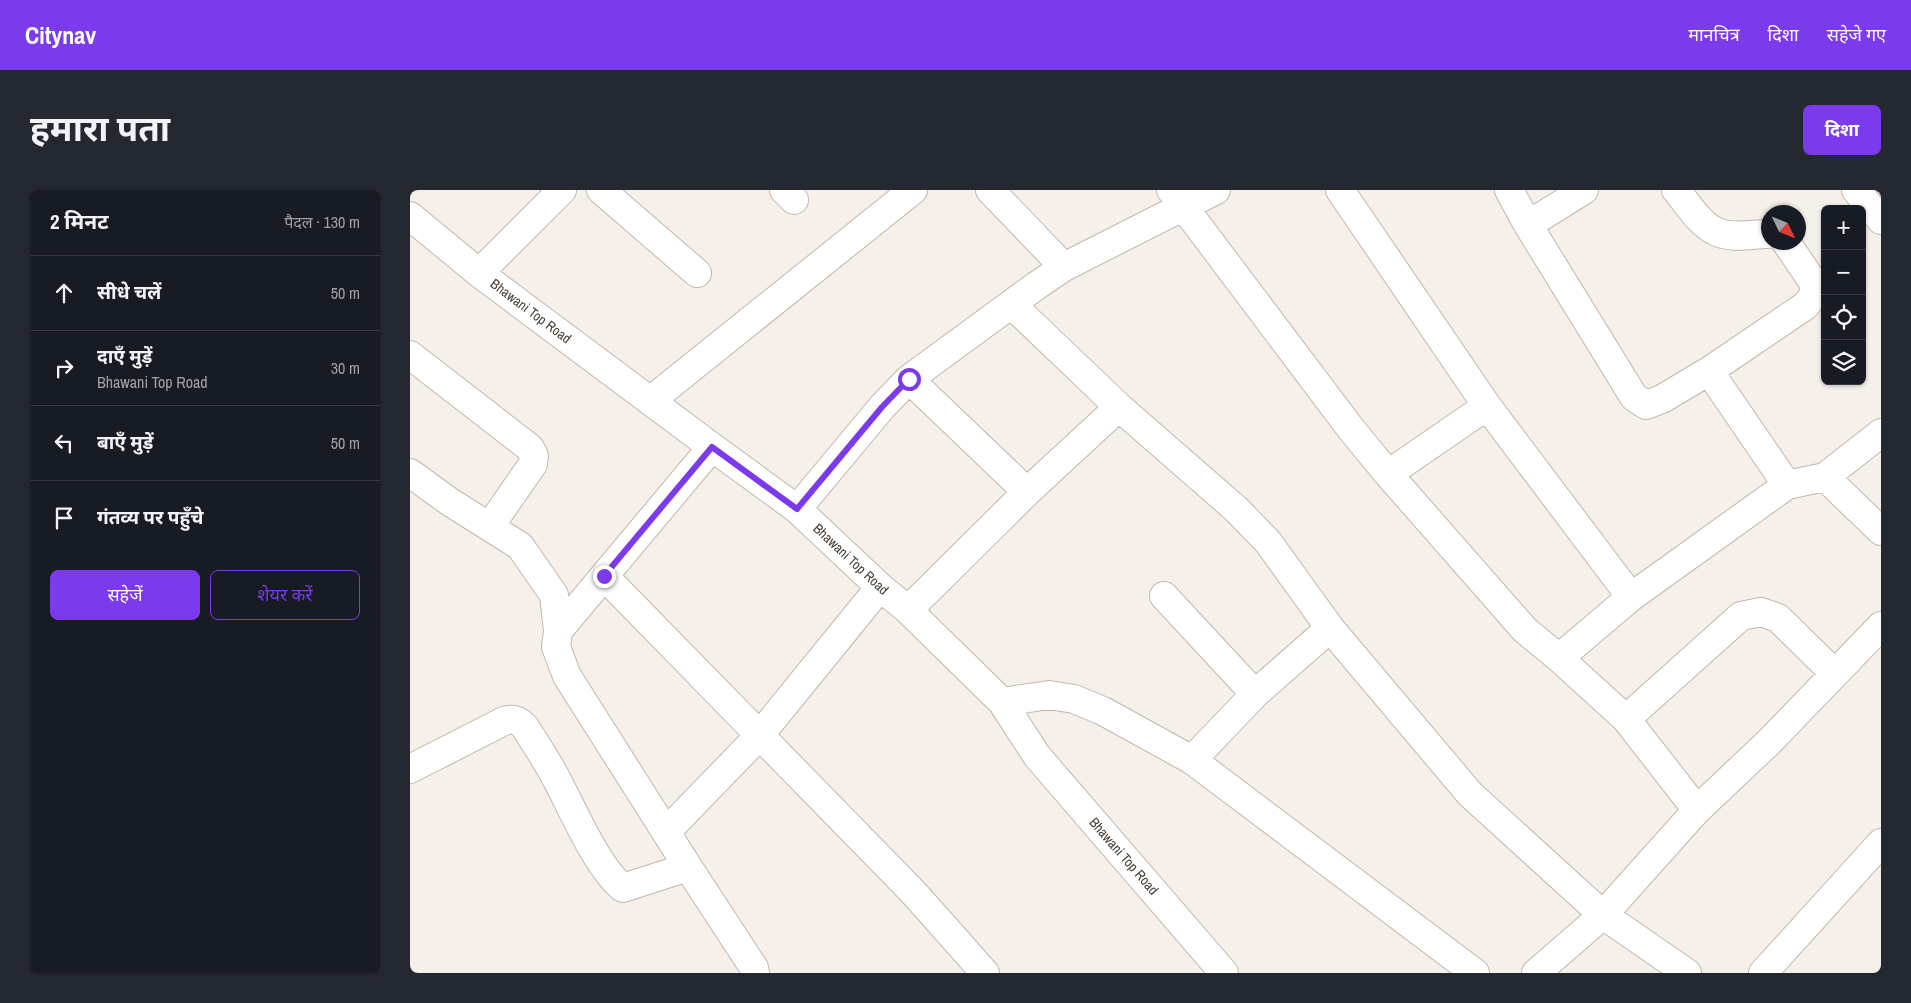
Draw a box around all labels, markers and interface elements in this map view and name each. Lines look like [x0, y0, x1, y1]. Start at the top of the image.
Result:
text: Citynav [25, 19, 96, 51]
text: मानचित्र [1688, 22, 1740, 47]
text: दिशा [1768, 22, 1799, 47]
text: सहेजे गए [1827, 22, 1886, 47]
text: हमारा पता [30, 105, 170, 152]
button: दिशा [1803, 105, 1881, 155]
north arrow [1761, 205, 1806, 250]
map controls [1821, 205, 1866, 385]
button: + [1821, 205, 1866, 250]
text: 2 मिनट [50, 207, 108, 236]
text: पैदल · 130 m [284, 211, 360, 233]
button: − [1821, 250, 1866, 295]
street label: Bhawani Top Road [487, 275, 575, 347]
icon: ahead [50, 279, 78, 307]
text: सीधे चलें [97, 279, 161, 305]
text: 50 m [331, 282, 360, 304]
button: locate [1821, 295, 1866, 340]
button: layers [1821, 340, 1866, 385]
text: दाएँ मुड़ें [97, 343, 152, 369]
icon: right [50, 354, 78, 382]
text: 30 m [331, 357, 360, 379]
route start [898, 368, 921, 391]
text: Bhawani Top Road [97, 371, 208, 393]
icon: left [50, 429, 78, 457]
text: बाएँ मुड़ें [97, 429, 153, 455]
text: 50 m [331, 432, 360, 454]
icon: arrive [50, 504, 78, 532]
text: गंतव्य पर पहुँचे [97, 504, 203, 530]
street label: Bhawani Top Road [809, 519, 893, 599]
route end [593, 565, 616, 588]
button: सहेजें [50, 570, 200, 620]
button: शेयर करें [210, 570, 360, 620]
street label: Bhawani Top Road [1085, 814, 1163, 898]

